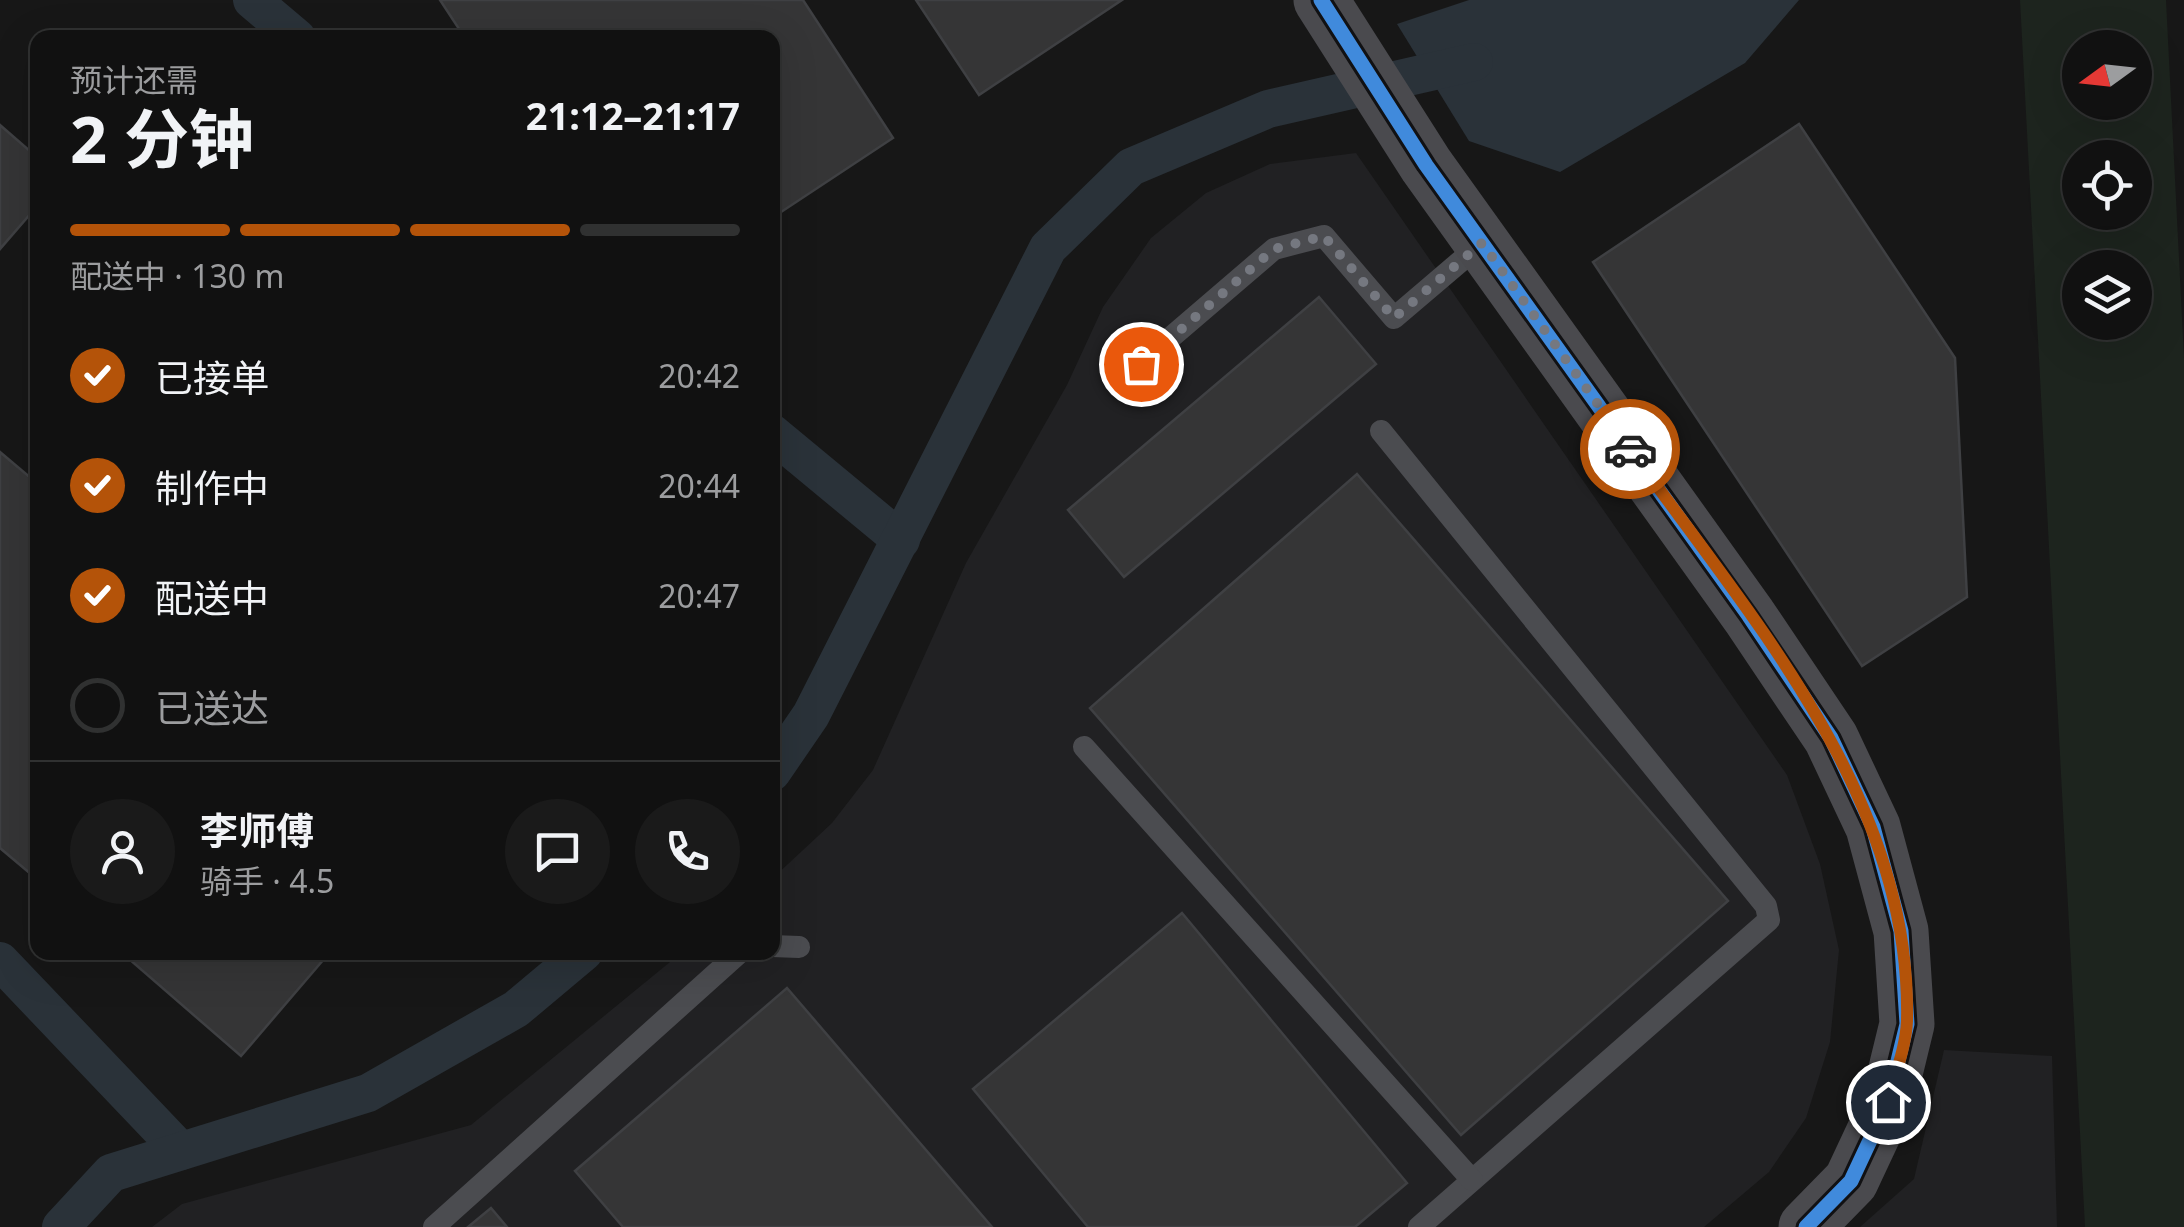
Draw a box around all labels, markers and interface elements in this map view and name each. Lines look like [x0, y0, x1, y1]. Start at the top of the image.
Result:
north arrow [2062, 30, 2152, 120]
map controls [2062, 30, 2152, 340]
text: 预计还需 [70, 58, 198, 101]
text: 21:12–21:17 [526, 89, 740, 141]
text: 2 分钟 [70, 94, 254, 182]
button: locate [2062, 140, 2152, 230]
button: layers [2062, 250, 2152, 340]
text: 配送中 · 130 m [70, 254, 284, 297]
pin [1099, 322, 1184, 407]
icon: bag [1114, 337, 1169, 392]
icon: check [70, 348, 125, 403]
text: 已接单 [155, 351, 269, 403]
text: 20:42 [658, 354, 740, 397]
courier [1580, 399, 1680, 499]
icon: car [1603, 422, 1658, 477]
icon: check [70, 458, 125, 513]
text: 制作中 [155, 461, 269, 513]
text: 20:44 [658, 464, 740, 507]
icon: check [70, 568, 125, 623]
text: 配送中 [155, 571, 269, 623]
text: 20:47 [658, 574, 740, 617]
text: 已送达 [155, 681, 269, 733]
button: person [70, 799, 175, 904]
button: chat [505, 799, 610, 904]
button: phone [635, 799, 740, 904]
text: 李师傅 [200, 804, 314, 856]
text: 骑手 · 4.5 [200, 859, 334, 902]
pin [1846, 1060, 1931, 1145]
icon: home [1861, 1075, 1916, 1130]

